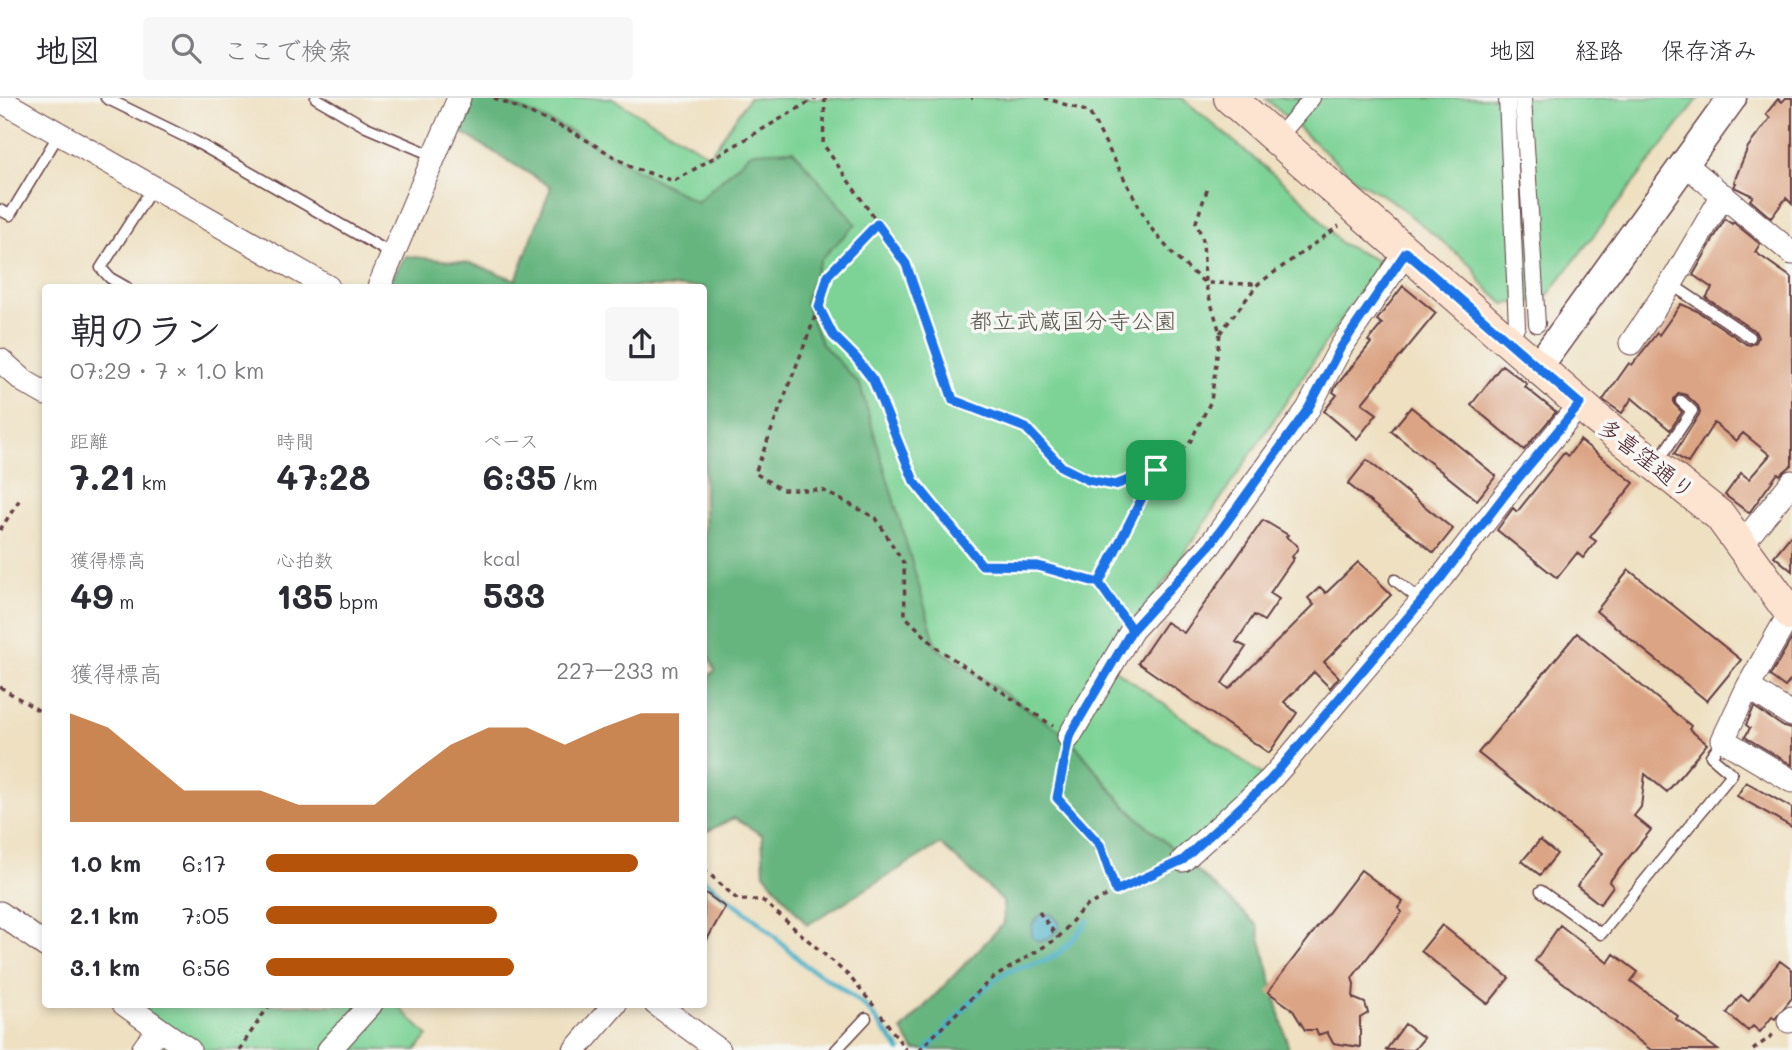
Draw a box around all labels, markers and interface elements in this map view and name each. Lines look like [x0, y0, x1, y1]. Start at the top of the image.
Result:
search box [143, 17, 633, 80]
text: 地図 [35, 27, 101, 70]
icon: search [167, 29, 205, 67]
text: ここで検索 [223, 33, 353, 67]
text: 地図 [1489, 34, 1537, 65]
text: 経路 [1575, 34, 1623, 65]
text: 保存済み [1661, 34, 1757, 65]
text: 朝のラン [70, 304, 222, 354]
park label: 都立武蔵国分寺公園 [970, 305, 1177, 335]
button: share [605, 307, 679, 381]
text: 07:29 · 7 × 1.0 km [70, 355, 264, 385]
street label: 多喜窪通り [1592, 411, 1702, 505]
text: 距離 [70, 428, 108, 453]
text: 時間 [276, 428, 314, 453]
text: ペース [483, 428, 539, 453]
pin [1126, 440, 1186, 500]
icon: arrive [1137, 451, 1175, 489]
text: 7.21 [70, 453, 135, 499]
text: 47:28 [276, 453, 370, 499]
text: 6:35 [483, 453, 556, 499]
text: km [135, 470, 167, 495]
text: /km [556, 470, 598, 495]
text: kcal [483, 546, 521, 571]
text: 獲得標高 [70, 547, 146, 572]
text: 心拍数 [276, 547, 333, 572]
text: 533 [483, 571, 545, 617]
text: 49 [70, 572, 113, 618]
text: 135 [276, 572, 333, 618]
text: m [113, 589, 134, 614]
text: bpm [333, 589, 378, 614]
text: 227–233 m [556, 655, 679, 685]
text: 獲得標高 [70, 658, 162, 688]
text: 1.0 km [70, 848, 141, 878]
text: 6:17 [182, 848, 226, 878]
text: 2.1 km [70, 900, 139, 930]
text: 7:05 [182, 900, 230, 930]
text: 3.1 km [70, 952, 140, 982]
text: 6:56 [182, 952, 230, 982]

